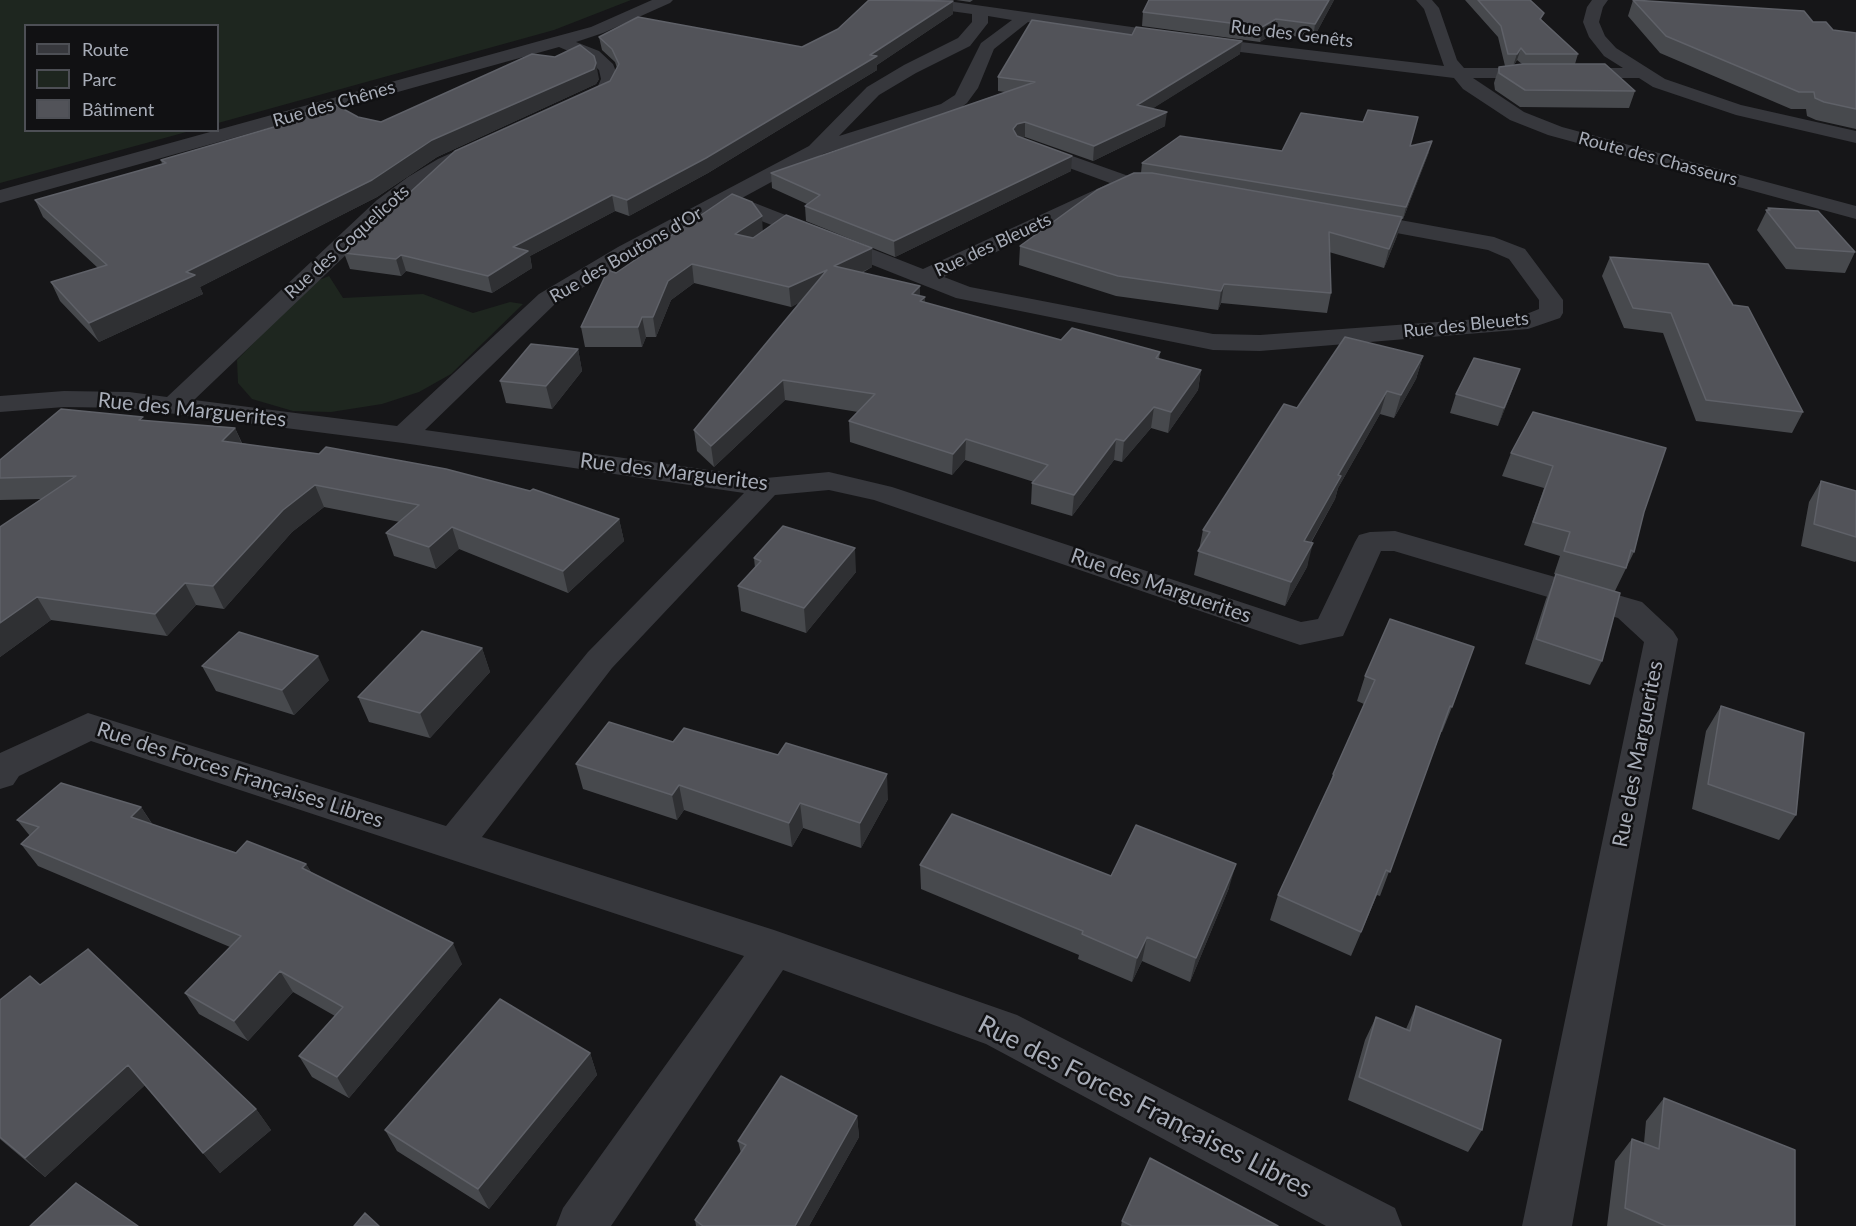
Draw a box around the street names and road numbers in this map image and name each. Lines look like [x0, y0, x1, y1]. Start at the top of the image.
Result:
street label: Rue des Genêts [1229, 16, 1355, 52]
street label: Rue des Chênes [270, 76, 398, 132]
street label: Route des Chasseurs [1576, 127, 1740, 191]
street label: Rue des Coquelicots [280, 180, 414, 304]
street label: Rue des Boutons d'Or [546, 203, 706, 307]
street label: Rue des Bleuets [931, 209, 1055, 281]
street label: Rue des Bleuets [1402, 308, 1530, 342]
street label: Rue des Marguerites [97, 388, 287, 432]
street label: Rue des Marguerites [579, 448, 769, 496]
street label: Rue des Marguerites [1067, 543, 1255, 629]
street label: Rue des Marguerites [1608, 659, 1668, 849]
street label: Rue des Forces Françaises Libres [94, 717, 386, 833]
street label: Rue des Forces Françaises Libres [973, 1009, 1317, 1205]

